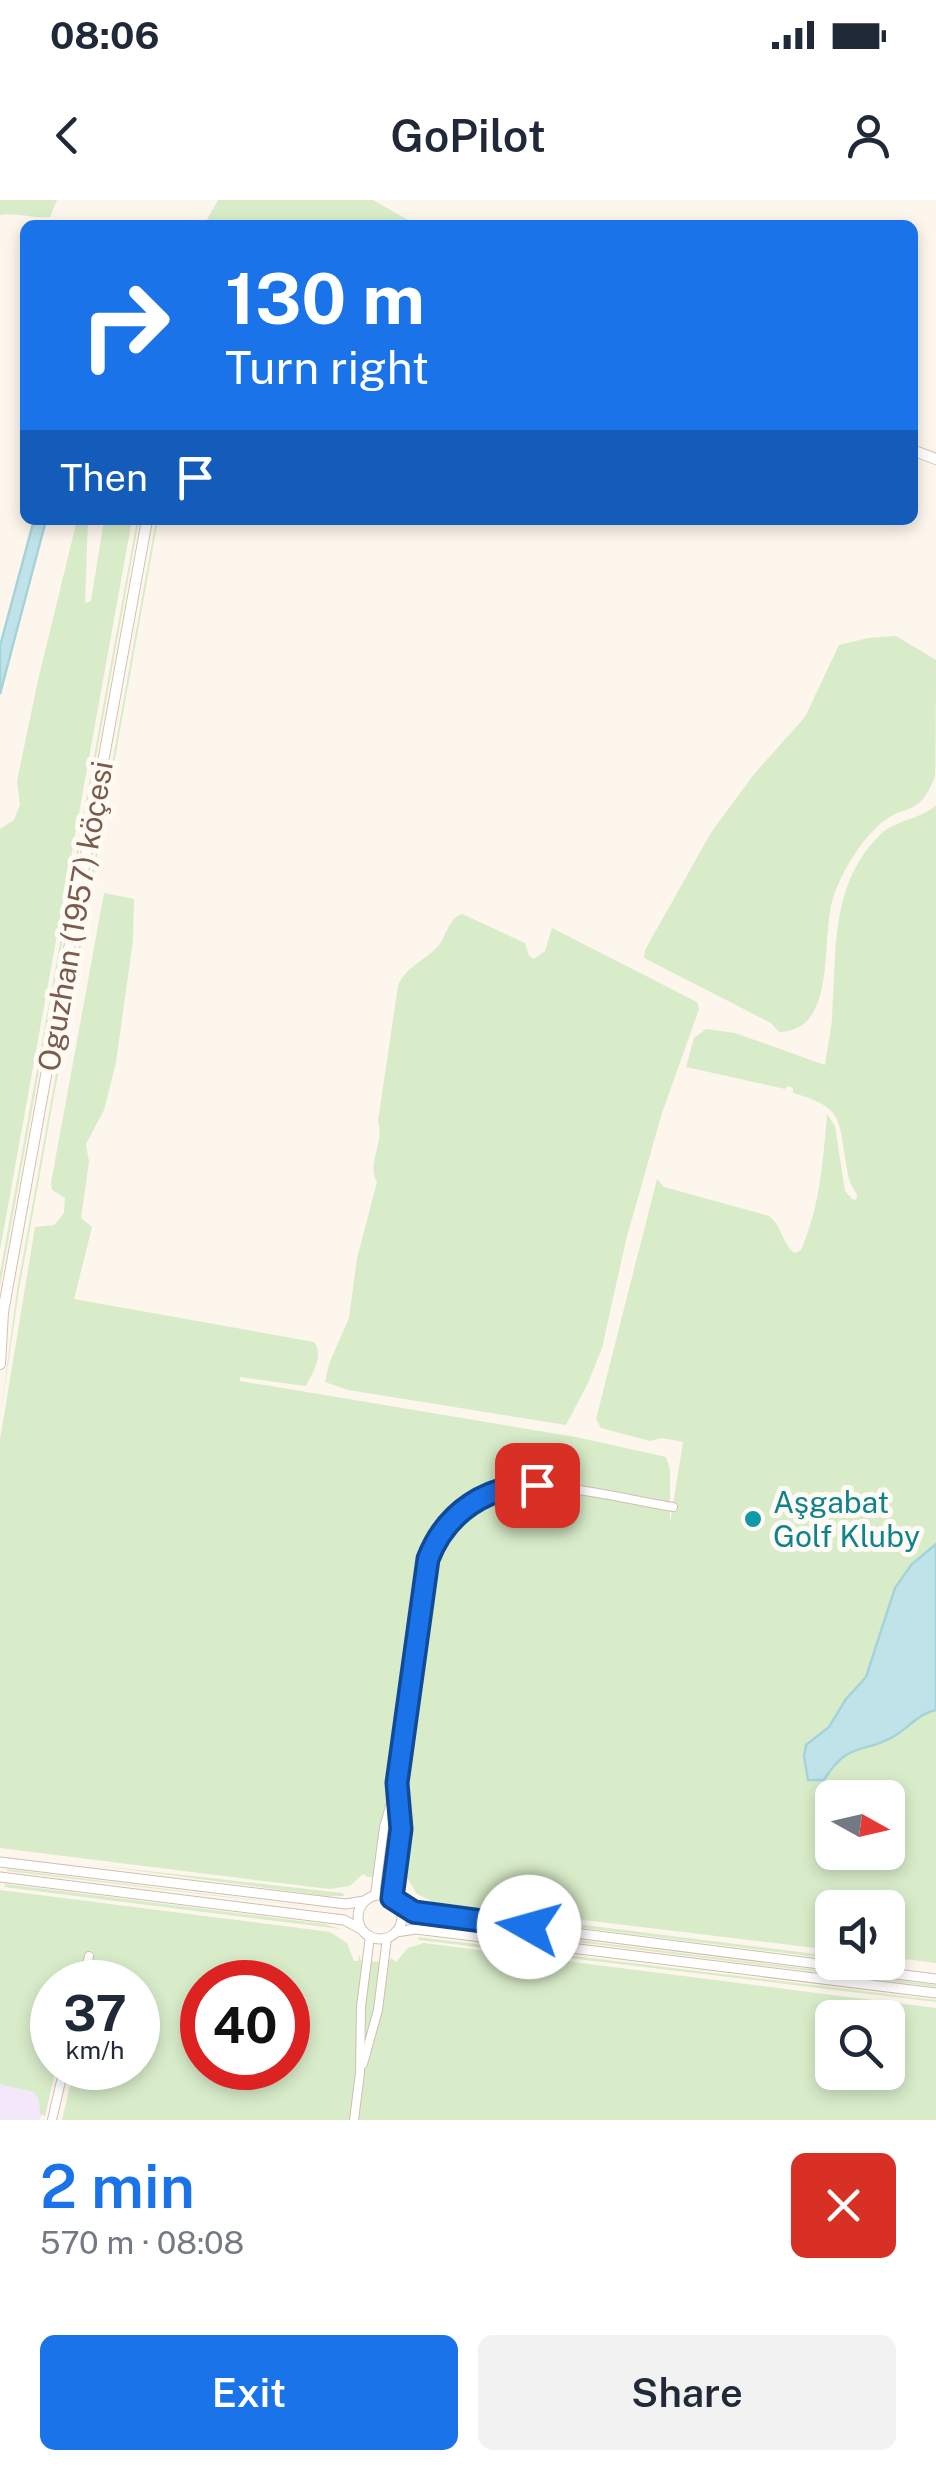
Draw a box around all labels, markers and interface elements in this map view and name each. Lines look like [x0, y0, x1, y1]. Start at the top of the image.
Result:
text: 08:06 [50, 13, 160, 58]
icon: back [40, 108, 95, 163]
icon: person [841, 108, 896, 163]
text: GoPilot [390, 109, 546, 162]
text: 130 m [225, 257, 425, 340]
icon: right [60, 260, 190, 390]
text: Turn right [225, 341, 429, 394]
icon: arrive [168, 450, 223, 505]
text: Then [60, 455, 148, 500]
street label: Oguzhan (1957) köçesi [30, 758, 120, 1074]
pin [495, 1443, 580, 1528]
icon: arrive [510, 1458, 565, 1513]
place label: Aşgabat Golf Kluby [773, 1484, 920, 1554]
marker: Aşgabat Golf Kluby [742, 1508, 764, 1530]
north arrow [815, 1780, 905, 1870]
map controls [815, 1780, 905, 2090]
position arrow [477, 1875, 581, 1979]
button: sound [815, 1890, 905, 1980]
speed limit sign: 40 [180, 1960, 310, 2090]
text: 37 [63, 1983, 127, 2042]
button: search [815, 2000, 905, 2090]
text: km/h [66, 2035, 124, 2065]
text: 2 min [40, 2151, 195, 2222]
button: close [791, 2153, 896, 2258]
text: 570 m · 08:08 [40, 2224, 244, 2261]
button: Exit [40, 2335, 458, 2450]
button: Share [478, 2335, 896, 2450]

